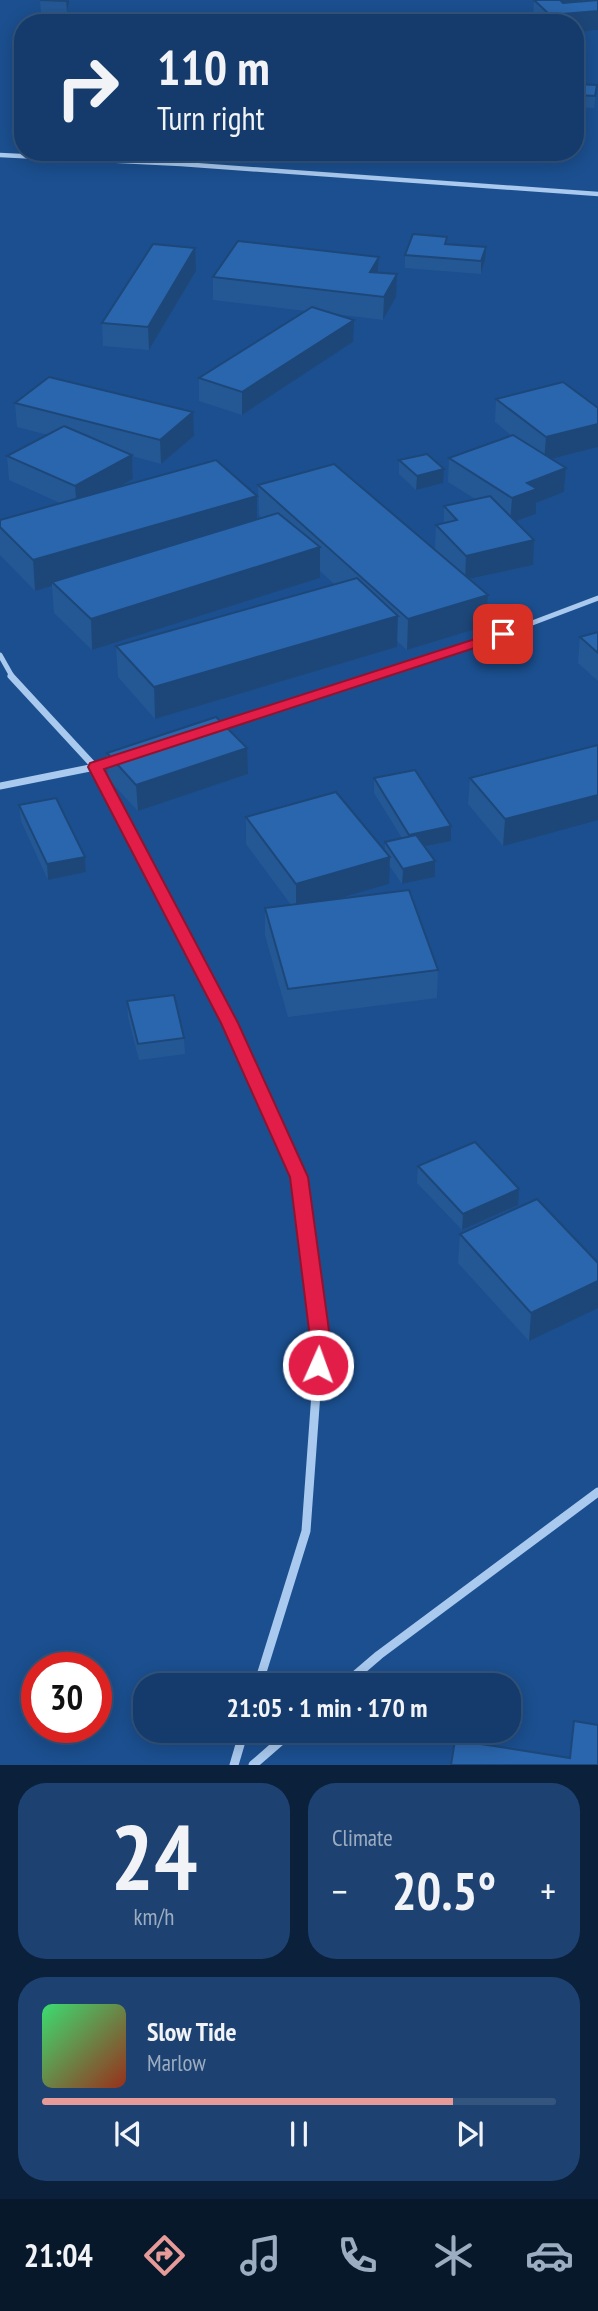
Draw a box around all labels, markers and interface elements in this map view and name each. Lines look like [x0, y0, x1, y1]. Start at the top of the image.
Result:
text: 110 m [157, 35, 270, 99]
icon: right [42, 42, 133, 133]
text: Turn right [157, 97, 265, 139]
pin [473, 604, 533, 664]
icon: arrive [484, 615, 522, 653]
position arrow [281, 1328, 355, 1402]
speed limit sign: 30 [21, 1652, 112, 1743]
text: 21:05 · 1 min · 170 m [227, 1691, 427, 1724]
text: 24 [111, 1797, 198, 1915]
text: Climate [332, 1823, 393, 1852]
text: 20.5° [392, 1857, 496, 1924]
text: − [332, 1866, 348, 1915]
text: + [540, 1866, 556, 1915]
text: km/h [134, 1902, 174, 1931]
text: Slow Tide [147, 2015, 237, 2048]
text: Marlow [147, 2048, 206, 2077]
icon: previous [109, 2115, 147, 2153]
icon: pause [280, 2115, 318, 2153]
icon: next [451, 2115, 489, 2153]
icon: directions [140, 2231, 189, 2280]
icon: music [236, 2231, 285, 2280]
icon: phone [333, 2231, 382, 2280]
icon: climate [429, 2231, 478, 2280]
icon: car [525, 2231, 574, 2280]
text: 21:04 [24, 2234, 93, 2276]

